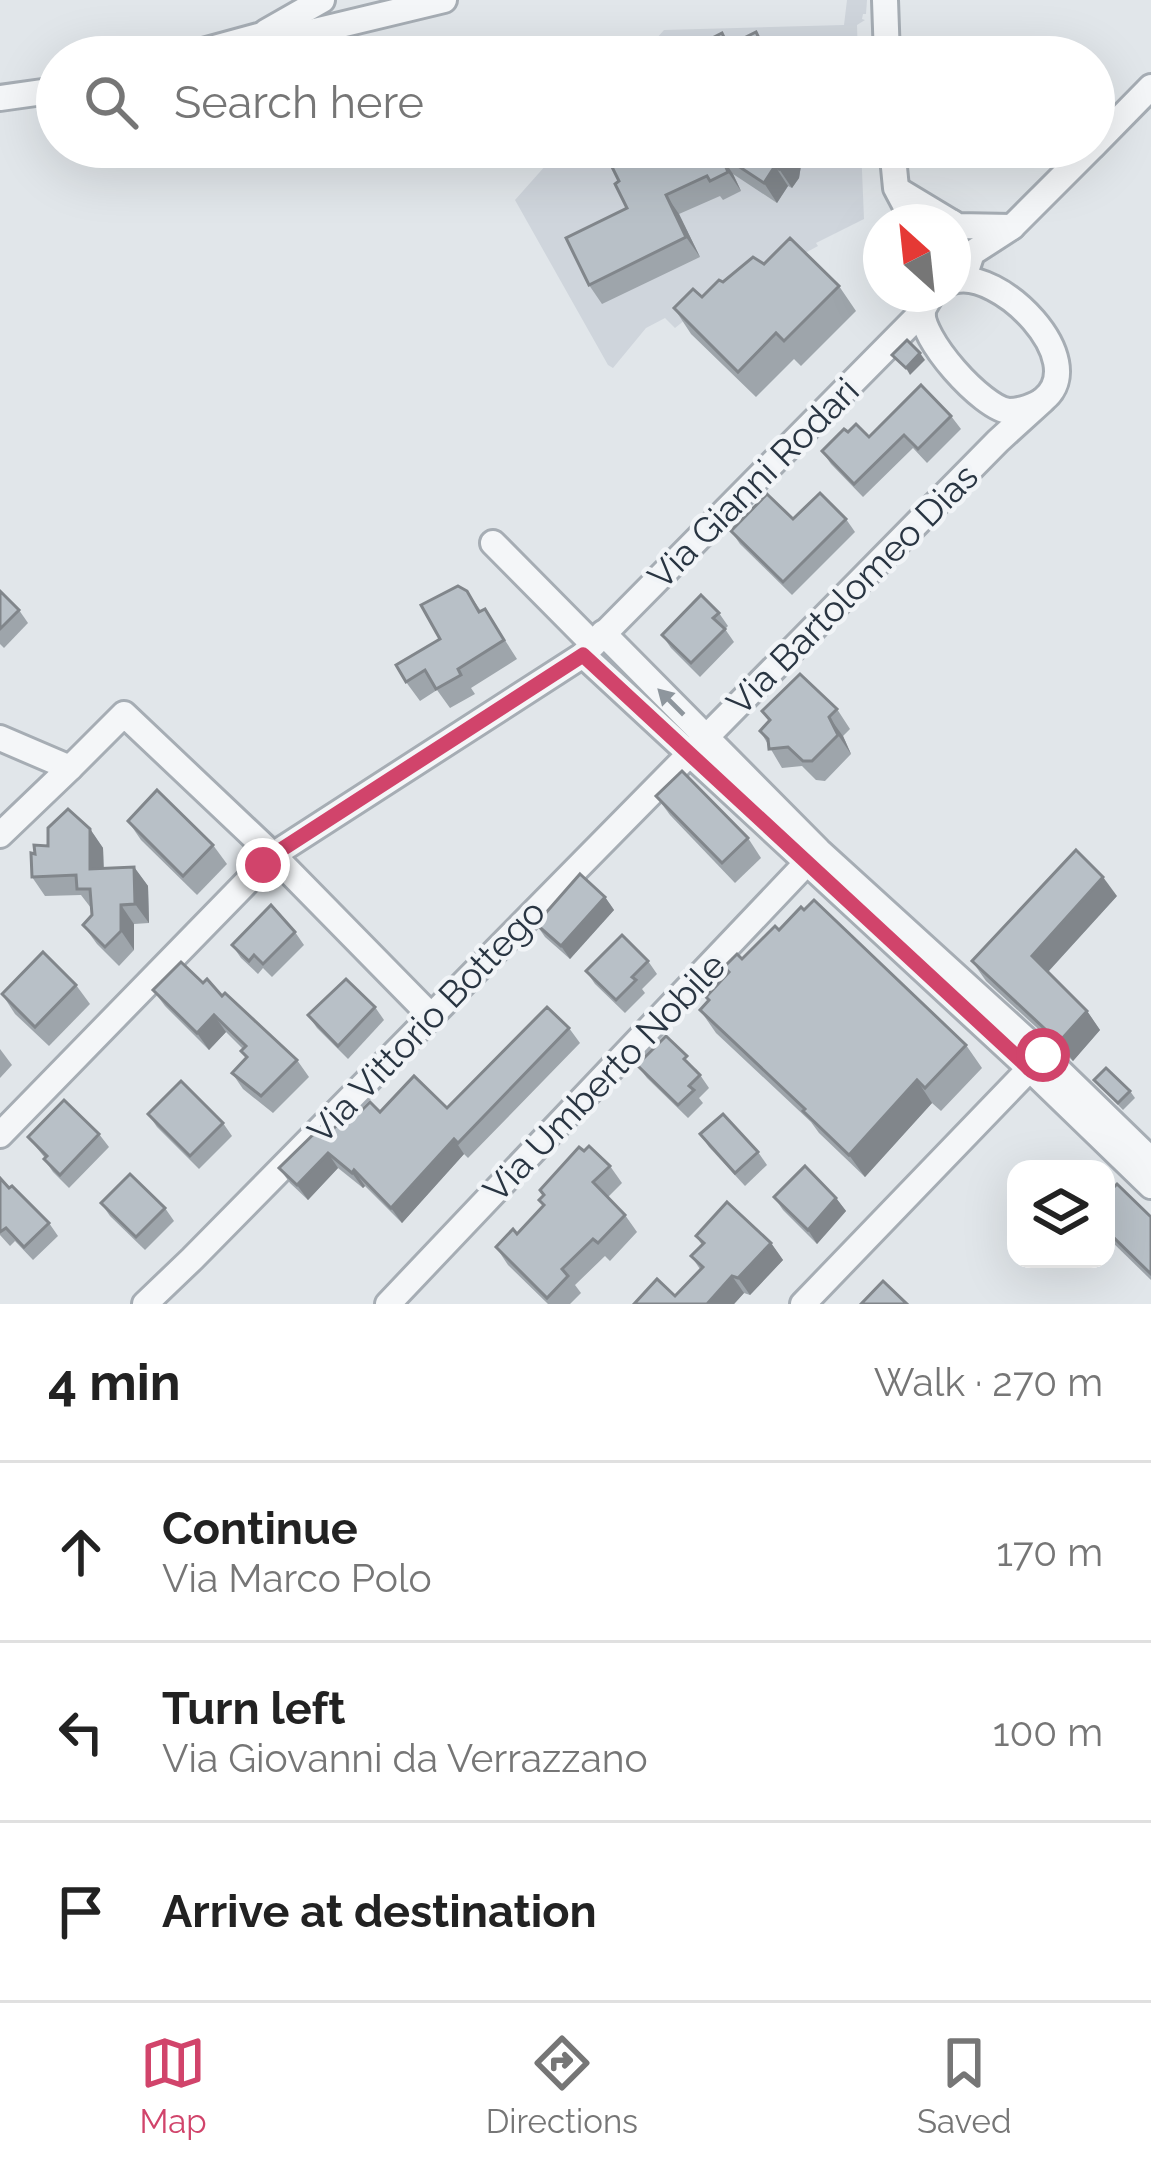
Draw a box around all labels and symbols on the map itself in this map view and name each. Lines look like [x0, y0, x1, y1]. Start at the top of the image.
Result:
north arrow [863, 204, 971, 312]
street label: Via Gianni Rodari [639, 369, 867, 597]
street label: Via Bartolomeo Dias [718, 455, 986, 723]
one-way arrow [658, 688, 686, 717]
route end [236, 838, 290, 892]
street label: Via Vittorio Bottego [299, 891, 553, 1151]
street label: Via Umberto Nobile [474, 944, 734, 1210]
route start [1016, 1028, 1070, 1082]

